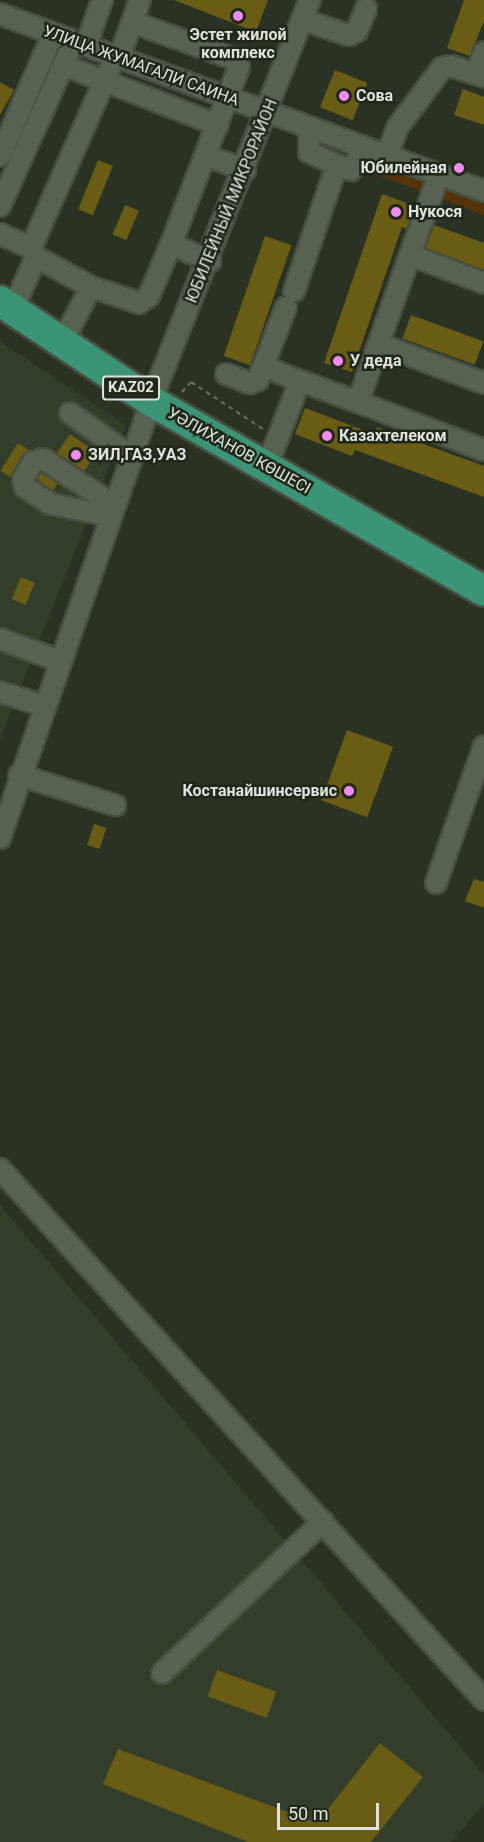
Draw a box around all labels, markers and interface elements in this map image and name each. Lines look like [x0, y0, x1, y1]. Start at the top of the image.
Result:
marker: Эстет жилой комплекс [231, 9, 245, 23]
street label: УЛИЦА ЖУМАГАЛИ САИНА [41, 22, 241, 110]
place label: Эстет жилой комплекс [190, 25, 286, 63]
place label: Сова [356, 86, 393, 106]
marker: Сова [337, 89, 351, 103]
street label: ЮБИЛЕЙНЫЙ МИКРОРАЙОН [182, 96, 282, 306]
place label: Юбилейная [360, 158, 447, 178]
marker: Юбилейная [452, 161, 466, 175]
place label: Нукося [408, 202, 462, 222]
marker: Нукося [389, 205, 403, 219]
place label: У деда [350, 351, 401, 371]
marker: У деда [331, 354, 345, 368]
road number: KАZ02 [101, 376, 161, 400]
street label: УӘЛИХАНОВ КӨШЕСІ [164, 404, 314, 498]
place label: Казахтелеком [339, 426, 447, 446]
marker: Казахтелеком [320, 429, 334, 443]
place label: ЗИЛ,ГАЗ,УАЗ [88, 445, 186, 465]
marker: ЗИЛ,ГАЗ,УАЗ [69, 448, 83, 462]
place label: Костанайшинсервис [182, 781, 337, 801]
marker: Костанайшинсервис [342, 784, 356, 798]
scale bar [280, 1791, 382, 1829]
text: 50 m [288, 1803, 328, 1824]

